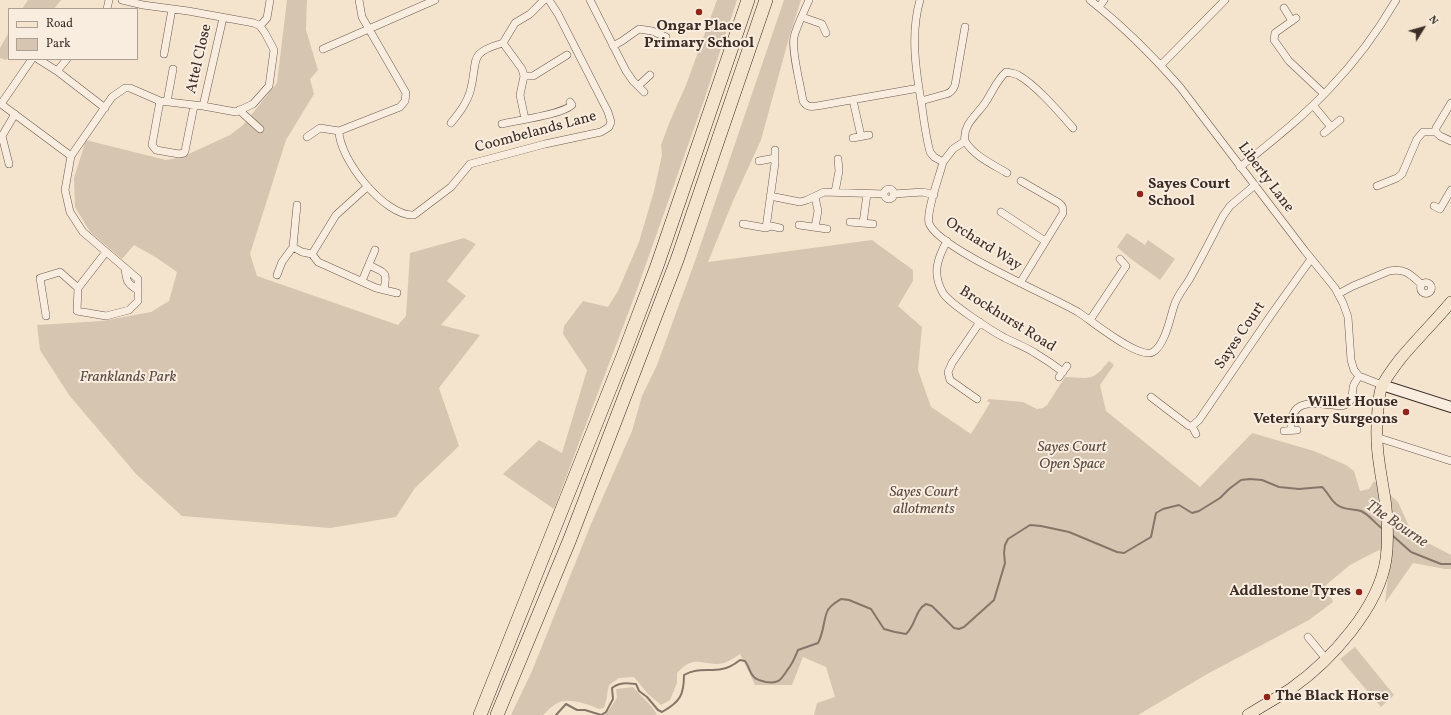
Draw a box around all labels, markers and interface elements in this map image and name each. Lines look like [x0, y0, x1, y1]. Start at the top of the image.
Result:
marker: Ongar Place Primary School [694, 7, 704, 17]
legend [8, 8, 138, 60]
north arrow [1403, 8, 1443, 48]
text: N [1425, 13, 1441, 28]
text: Road [46, 16, 73, 32]
place label: Ongar Place Primary School [644, 18, 754, 53]
street label: Attel Close [183, 22, 217, 96]
text: Park [46, 36, 71, 52]
street label: Coombelands Lane [473, 108, 599, 158]
street label: Liberty Lane [1233, 140, 1297, 216]
place label: Sayes Court School [1148, 176, 1230, 211]
marker: Sayes Court School [1135, 189, 1145, 199]
street label: Orchard Way [941, 214, 1025, 276]
street label: Brockhurst Road [955, 283, 1059, 357]
street label: Sayes Court [1212, 299, 1270, 373]
park label: Franklands Park [80, 369, 176, 387]
place label: Willet House Veterinary Surgeons [1253, 394, 1398, 429]
marker: Willet House Veterinary Surgeons [1401, 407, 1411, 417]
park label: Sayes Court Open Space [1038, 439, 1106, 474]
park label: Sayes Court allotments [890, 484, 958, 519]
water label: The Bourne [1361, 497, 1431, 553]
place label: Addlestone Tyres [1229, 583, 1351, 601]
marker: Addlestone Tyres [1354, 587, 1364, 597]
place label: The Black Horse [1275, 688, 1389, 706]
marker: The Black Horse [1262, 692, 1272, 702]

